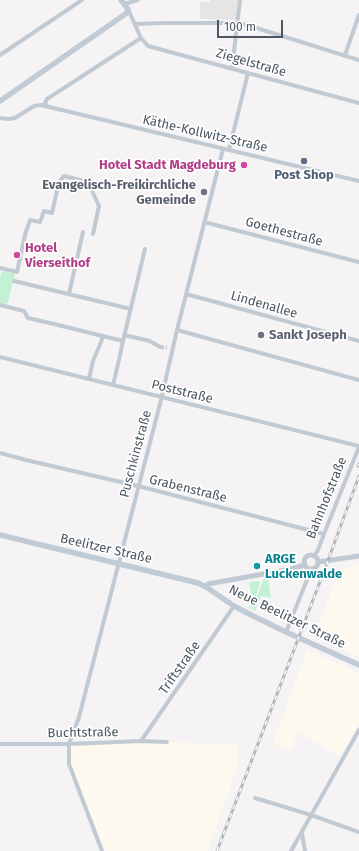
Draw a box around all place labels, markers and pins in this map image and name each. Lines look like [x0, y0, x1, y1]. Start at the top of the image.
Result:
marker: Post Shop [299, 156, 309, 166]
place label: Hotel Stadt Magdeburg [99, 157, 236, 173]
marker: Hotel Stadt Magdeburg [239, 160, 249, 170]
place label: Post Shop [274, 167, 334, 183]
place label: Evangelisch-Freikirchliche Gemeinde [42, 177, 196, 208]
marker: Evangelisch-Freikirchliche Gemeinde [199, 187, 209, 197]
place label: Hotel Vierseithof [25, 240, 90, 271]
marker: Hotel Vierseithof [12, 250, 22, 260]
place label: Sankt Joseph [269, 327, 347, 343]
marker: Sankt Joseph [256, 330, 266, 340]
place label: ARGE Luckenwalde [265, 551, 342, 582]
marker: ARGE Luckenwalde [252, 561, 262, 571]

